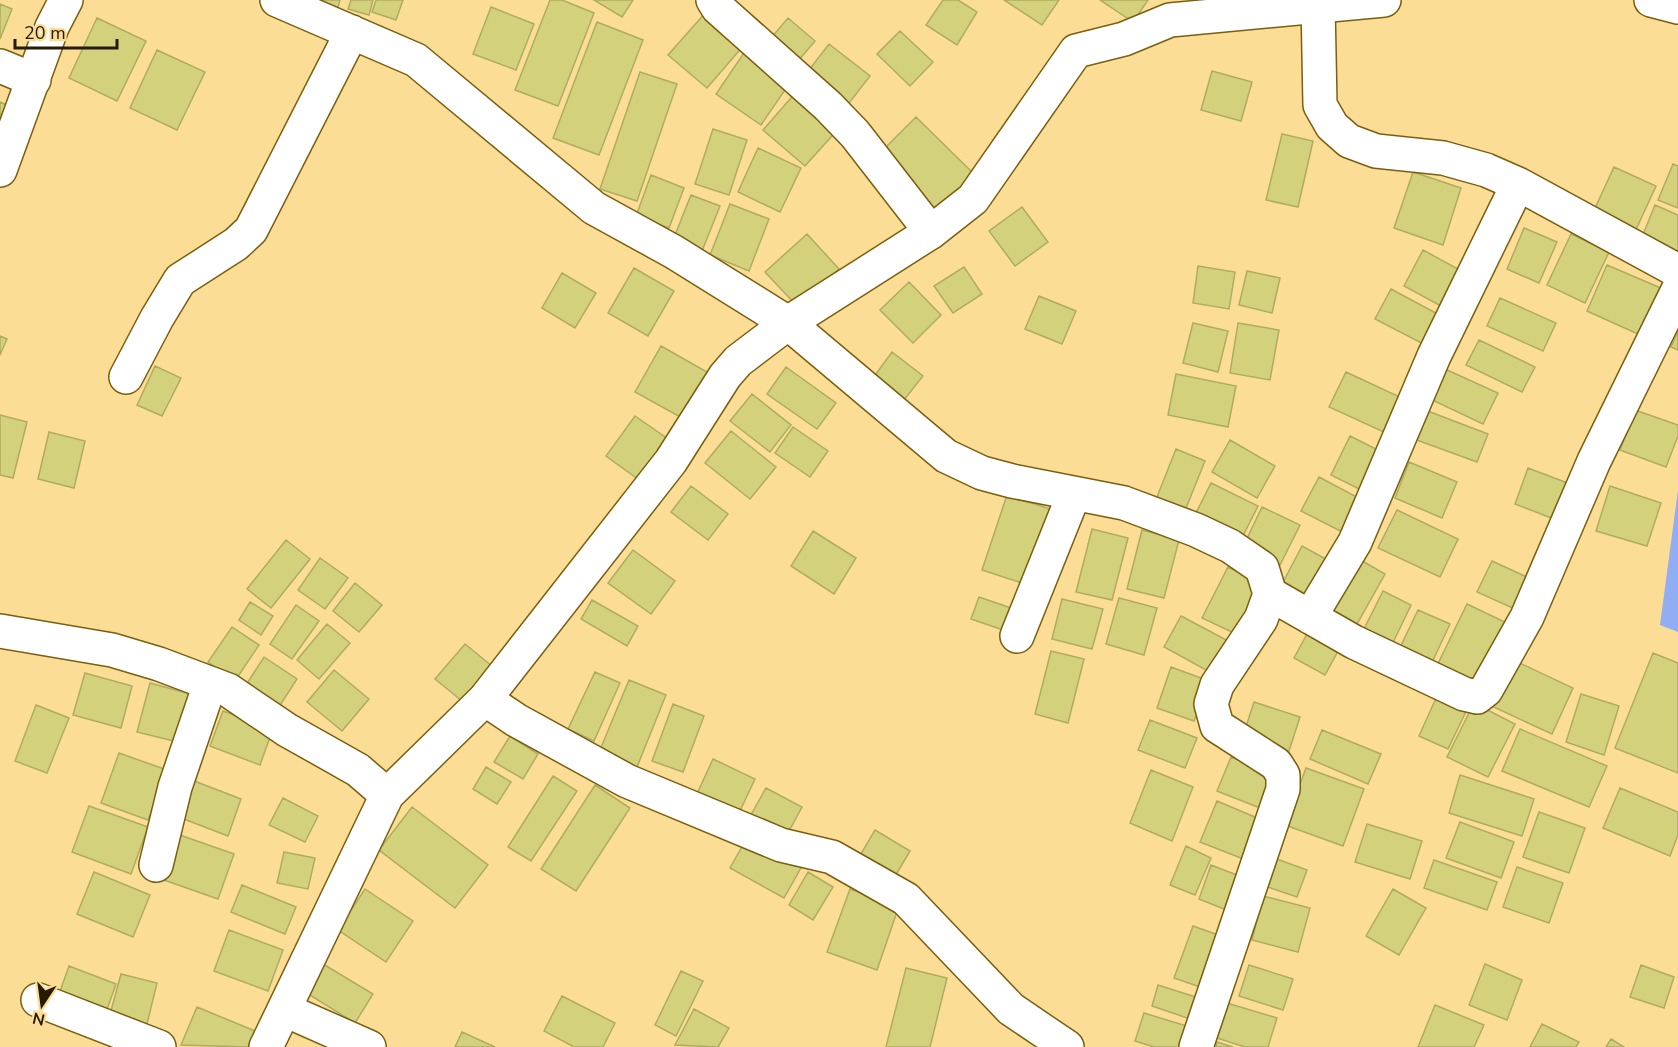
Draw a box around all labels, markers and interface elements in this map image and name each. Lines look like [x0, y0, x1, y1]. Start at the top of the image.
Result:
scale bar [15, 12, 117, 50]
text: 20 m [24, 21, 66, 45]
north arrow [12, 975, 72, 1035]
text: N [31, 1007, 47, 1031]

